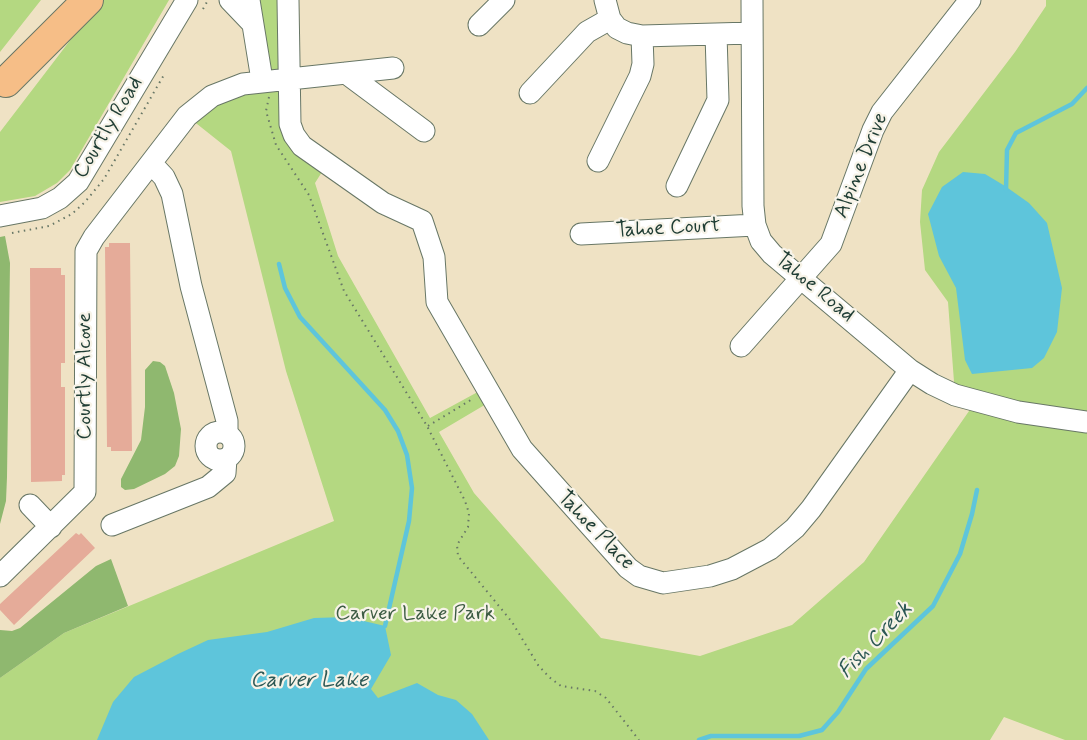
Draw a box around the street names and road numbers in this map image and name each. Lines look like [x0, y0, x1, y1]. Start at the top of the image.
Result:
street label: Courtly Road [69, 73, 149, 183]
street label: Alpine Drive [829, 110, 895, 222]
street label: Tahoe Court [615, 214, 721, 244]
street label: Tahoe Road [769, 247, 859, 329]
street label: Courtly Alcove [73, 312, 99, 440]
street label: Tahoe Place [551, 486, 639, 576]

